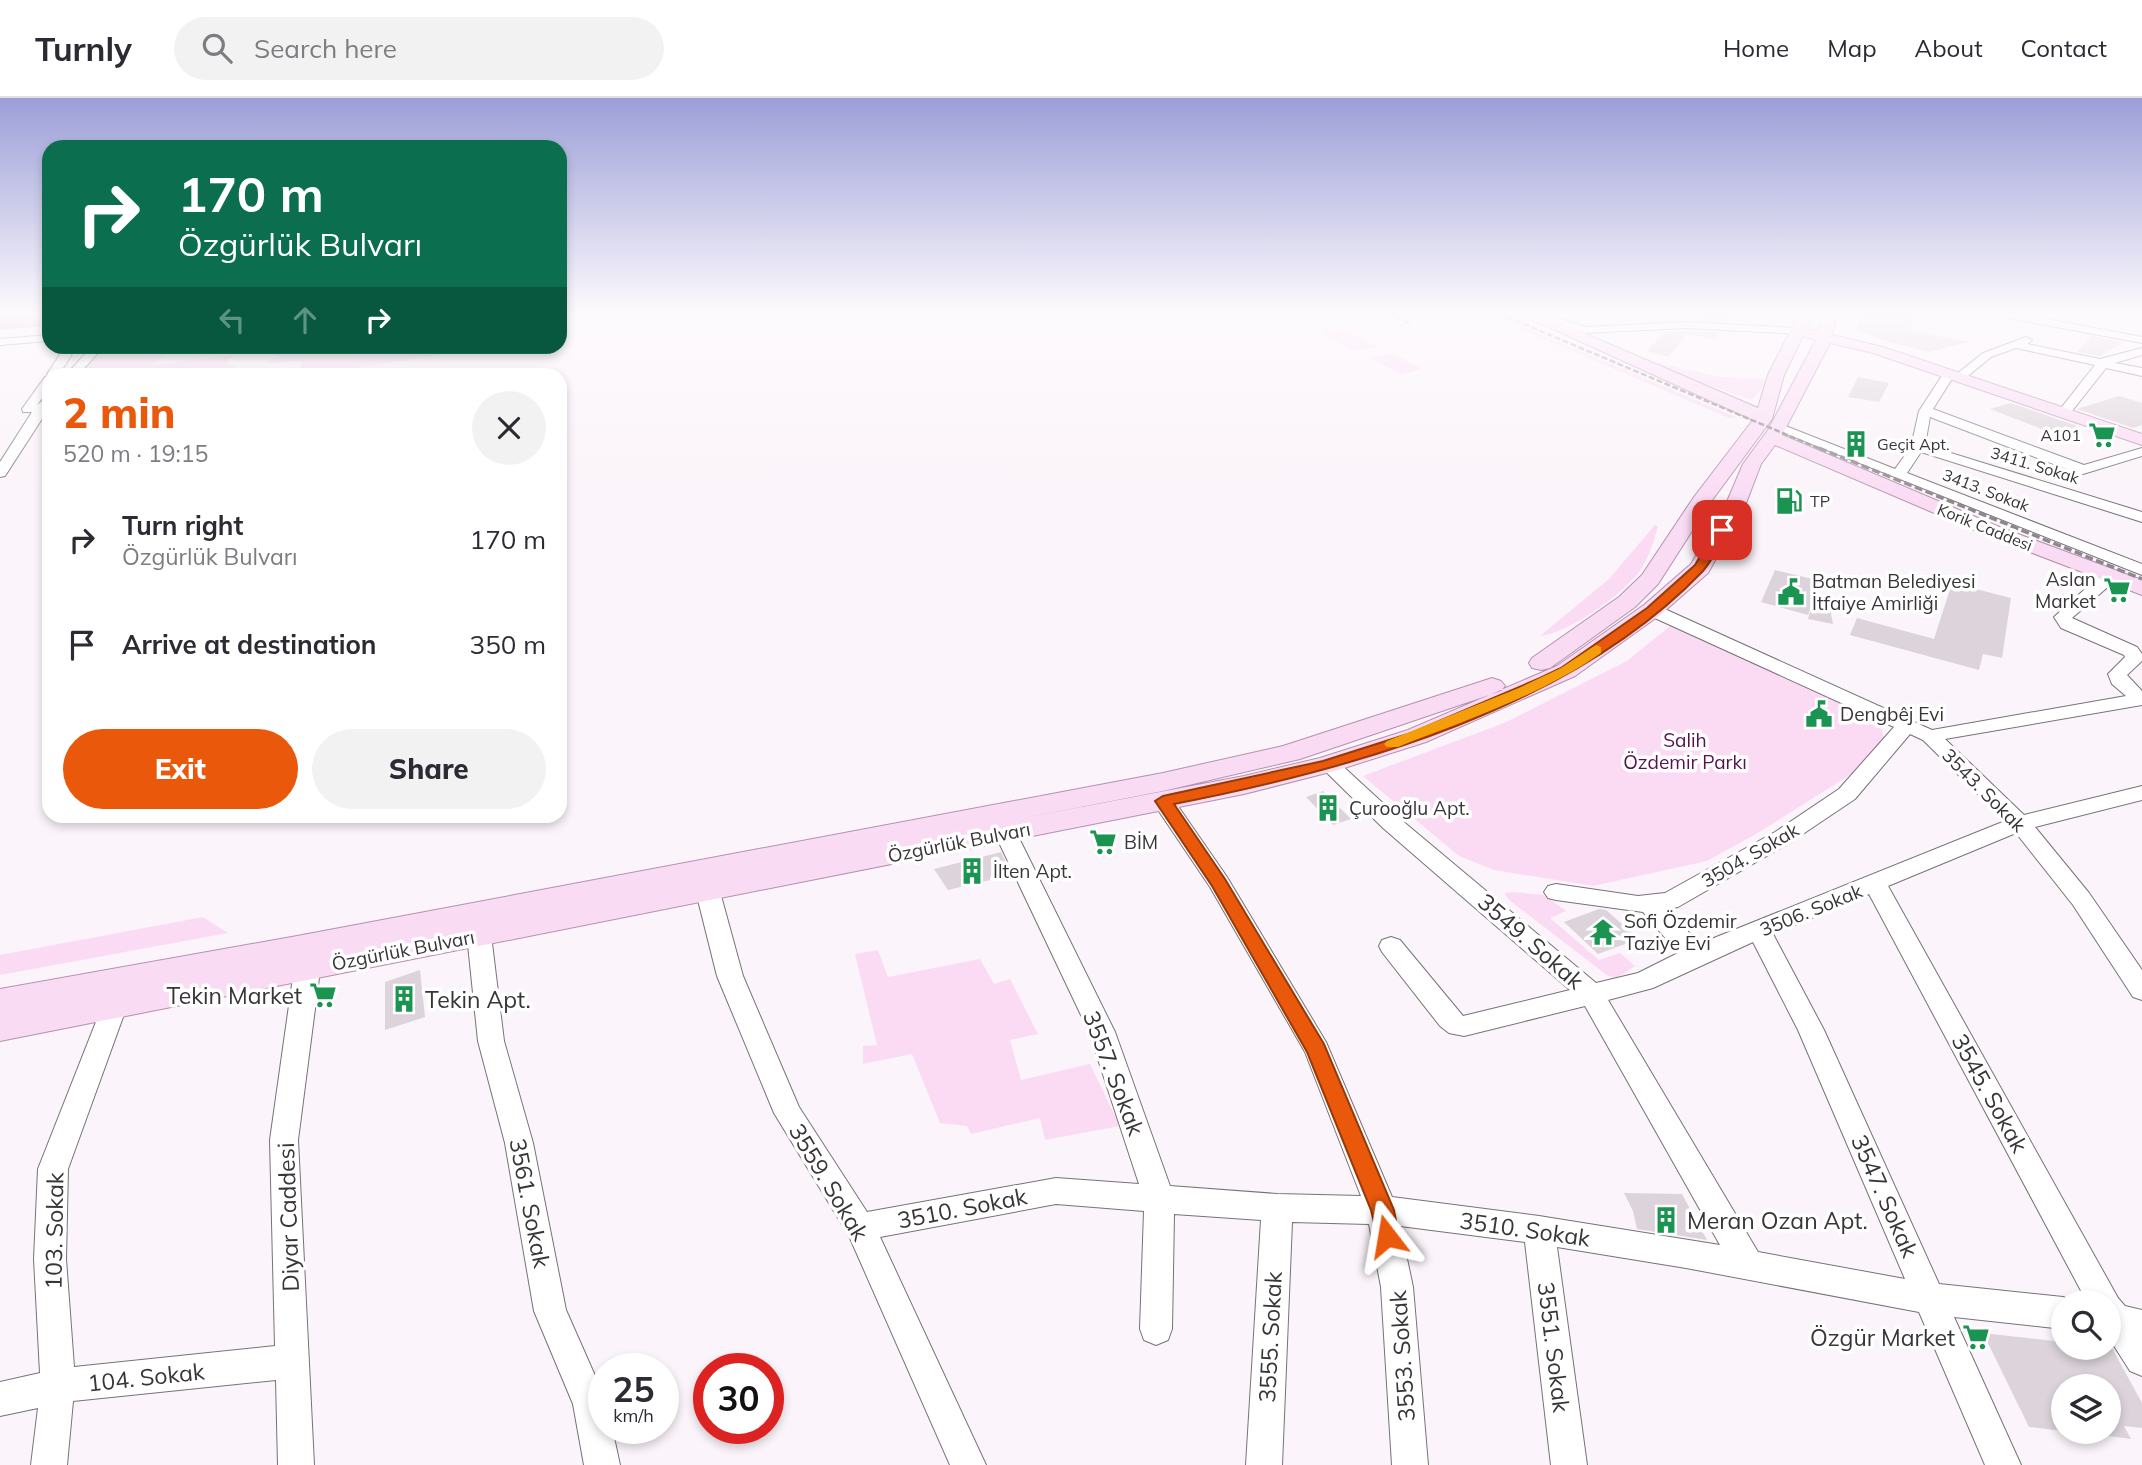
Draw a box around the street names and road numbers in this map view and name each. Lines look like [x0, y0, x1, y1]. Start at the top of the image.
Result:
street label: 3411. Sokak [1988, 442, 2082, 488]
street label: 3413. Sokak [1940, 464, 2033, 516]
street label: Korik Caddesi [1934, 499, 2036, 555]
street label: 3543. Sokak [1937, 743, 2031, 837]
street label: Özgürlük Bulvarı [886, 816, 1032, 868]
street label: 3504. Sokak [1697, 817, 1803, 893]
street label: 3506. Sokak [1756, 878, 1866, 941]
street label: 3549. Sokak [1472, 887, 1591, 996]
street label: Özgürlük Bulvarı [330, 924, 476, 976]
street label: 3557. Sokak [1077, 1007, 1151, 1141]
street label: 3545. Sokak [1945, 1029, 2035, 1158]
street label: 3559. Sokak [783, 1118, 876, 1247]
street label: 3547. Sokak [1845, 1130, 1925, 1263]
street label: 3561. Sokak [503, 1136, 557, 1271]
street label: Diyar Caddesi [271, 1142, 305, 1292]
street label: 103. Sokak [38, 1171, 70, 1290]
street label: 3510. Sokak [895, 1181, 1030, 1235]
street label: 3510. Sokak [1458, 1206, 1593, 1253]
street label: 3555. Sokak [1252, 1270, 1288, 1403]
street label: 3551. Sokak [1532, 1280, 1577, 1415]
street label: 3553. Sokak [1383, 1288, 1421, 1422]
street label: 104. Sokak [86, 1356, 207, 1398]

